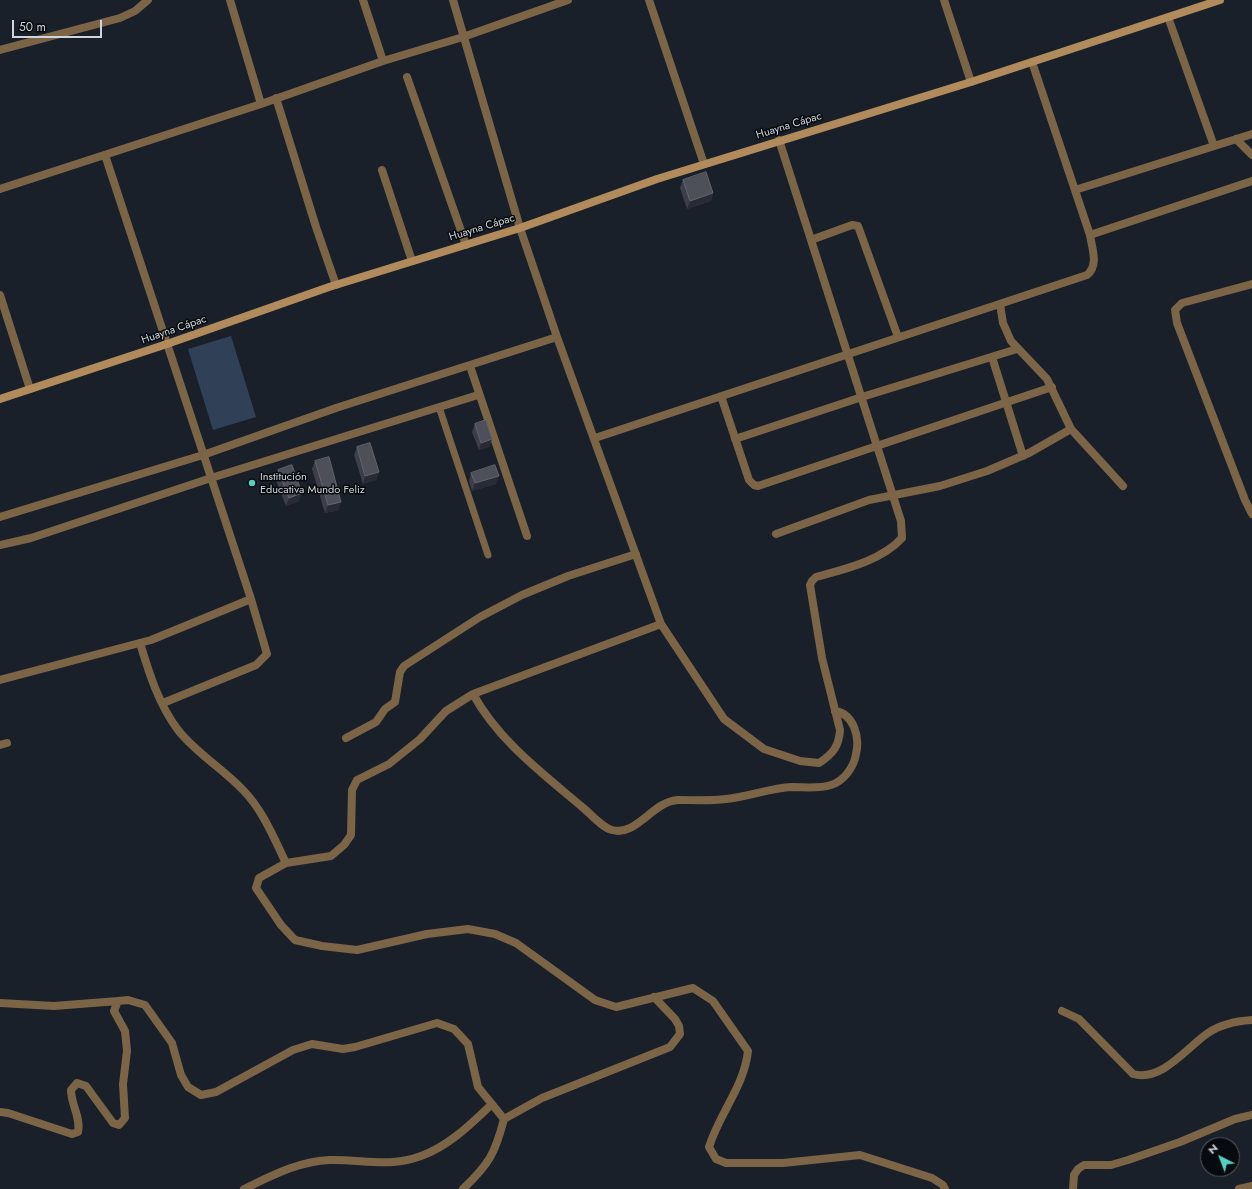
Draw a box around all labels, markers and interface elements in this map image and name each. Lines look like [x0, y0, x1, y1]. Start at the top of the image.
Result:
scale bar [14, 12, 104, 38]
text: 50 m [19, 18, 46, 36]
street label: Huayna Cápac [755, 110, 823, 142]
street label: Huayna Cápac [448, 212, 516, 244]
street label: Huayna Cápac [140, 313, 208, 347]
place label: Institución Educativa Mundo Feliz [260, 470, 365, 496]
marker: Institución Educativa Mundo Feliz [247, 478, 257, 488]
north arrow [1200, 1137, 1240, 1177]
text: N [1204, 1140, 1221, 1158]

